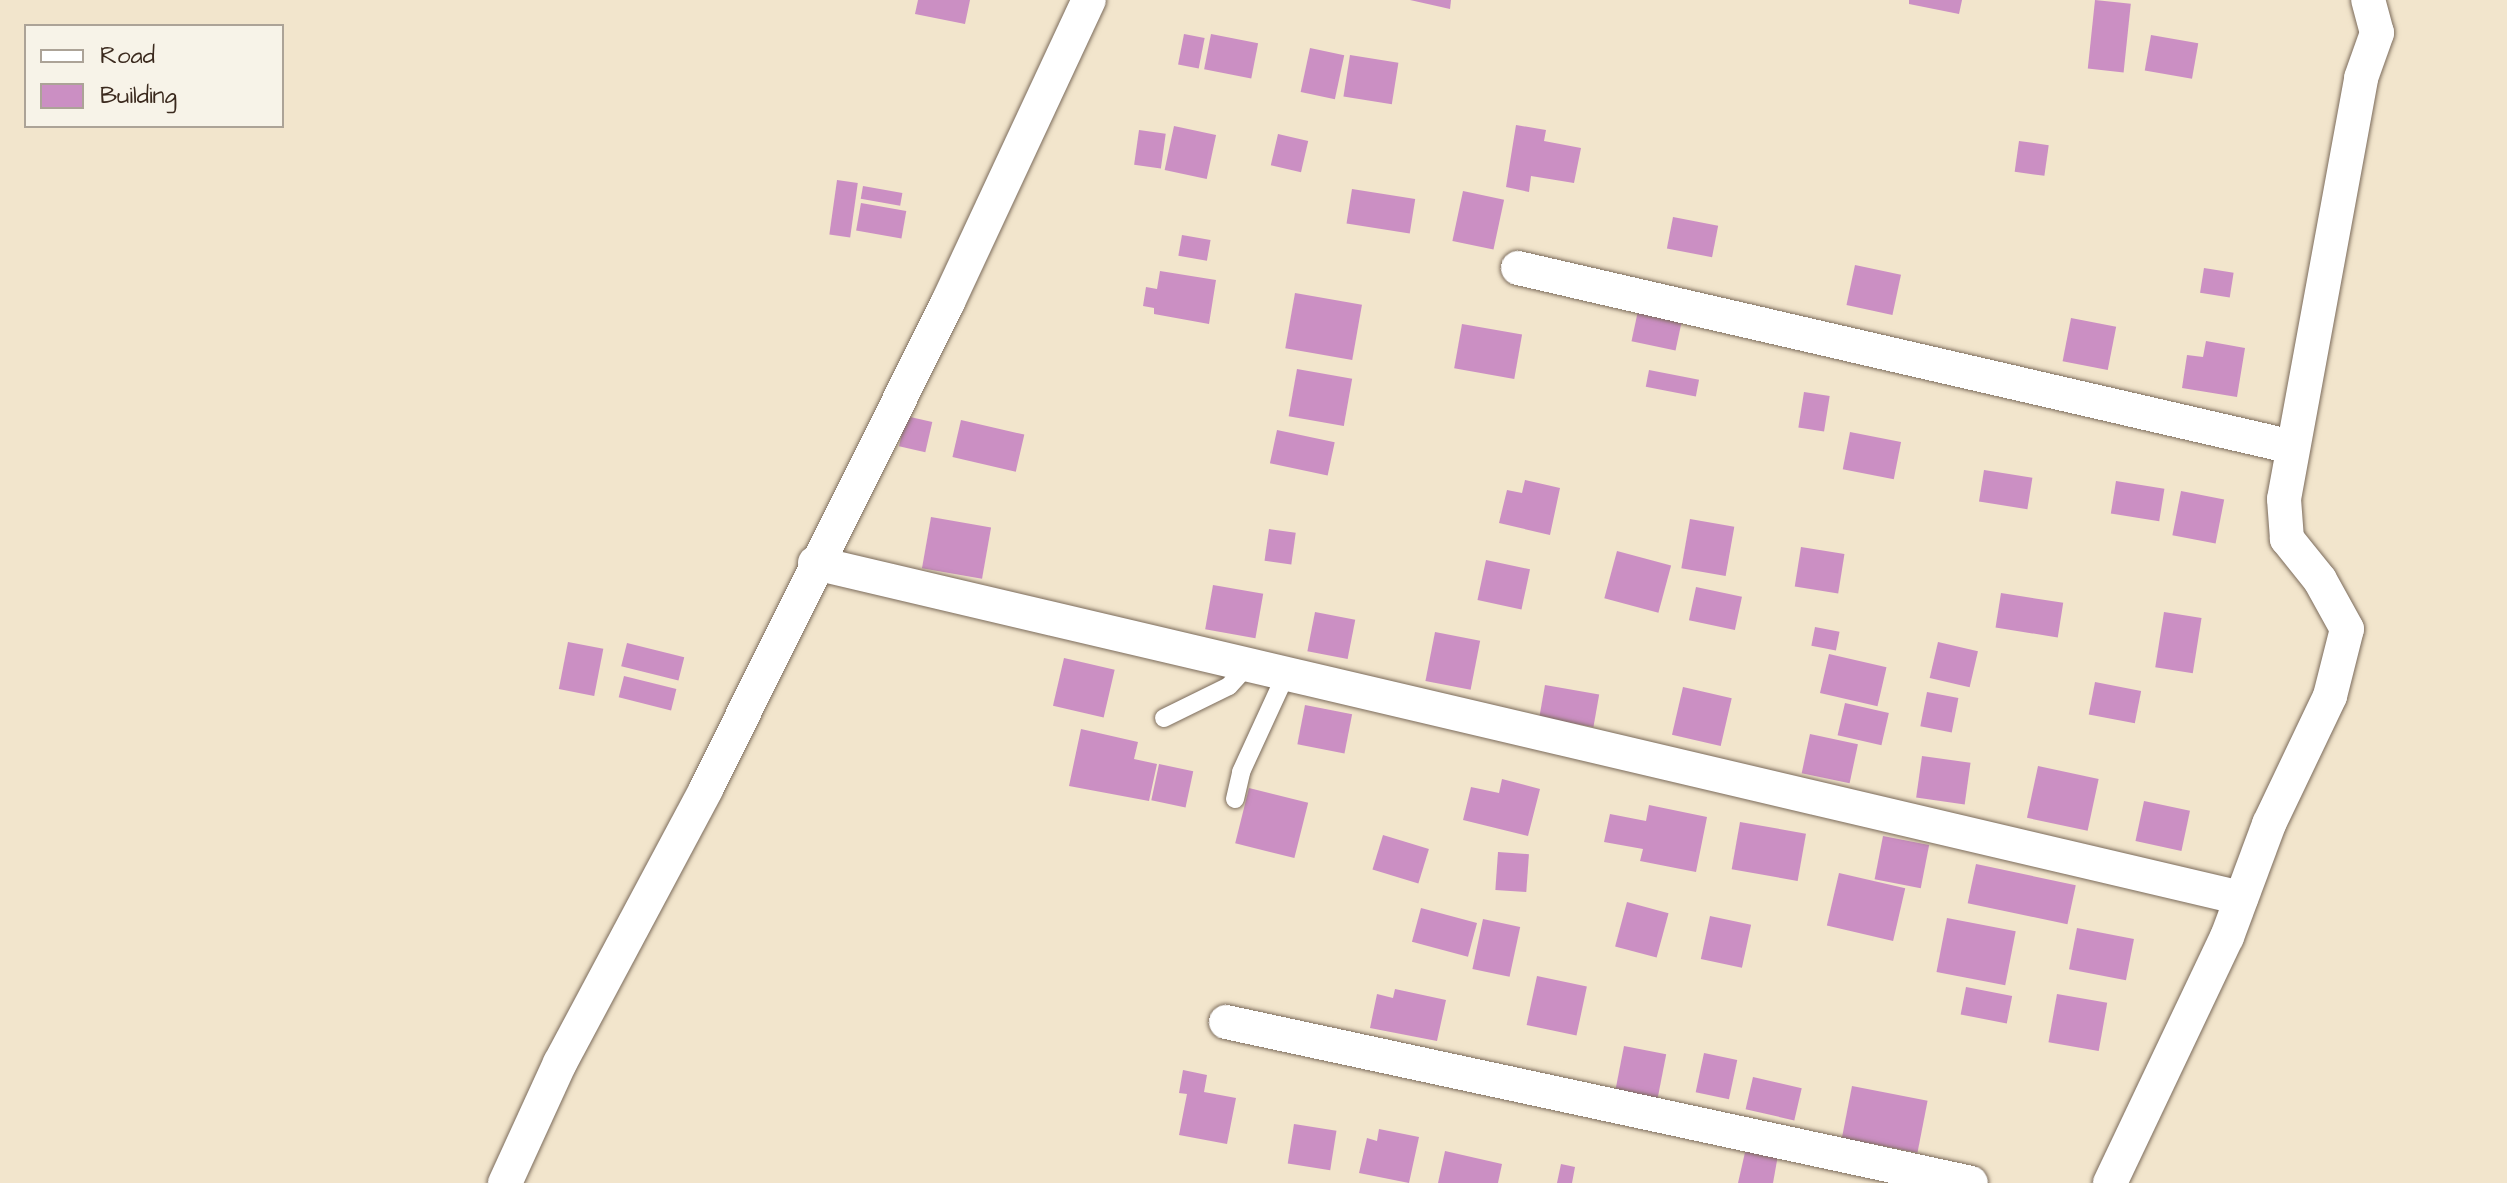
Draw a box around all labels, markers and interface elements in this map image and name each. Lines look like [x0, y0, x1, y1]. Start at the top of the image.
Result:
legend [24, 24, 284, 128]
text: Road [100, 39, 155, 73]
text: Building [100, 79, 177, 113]

